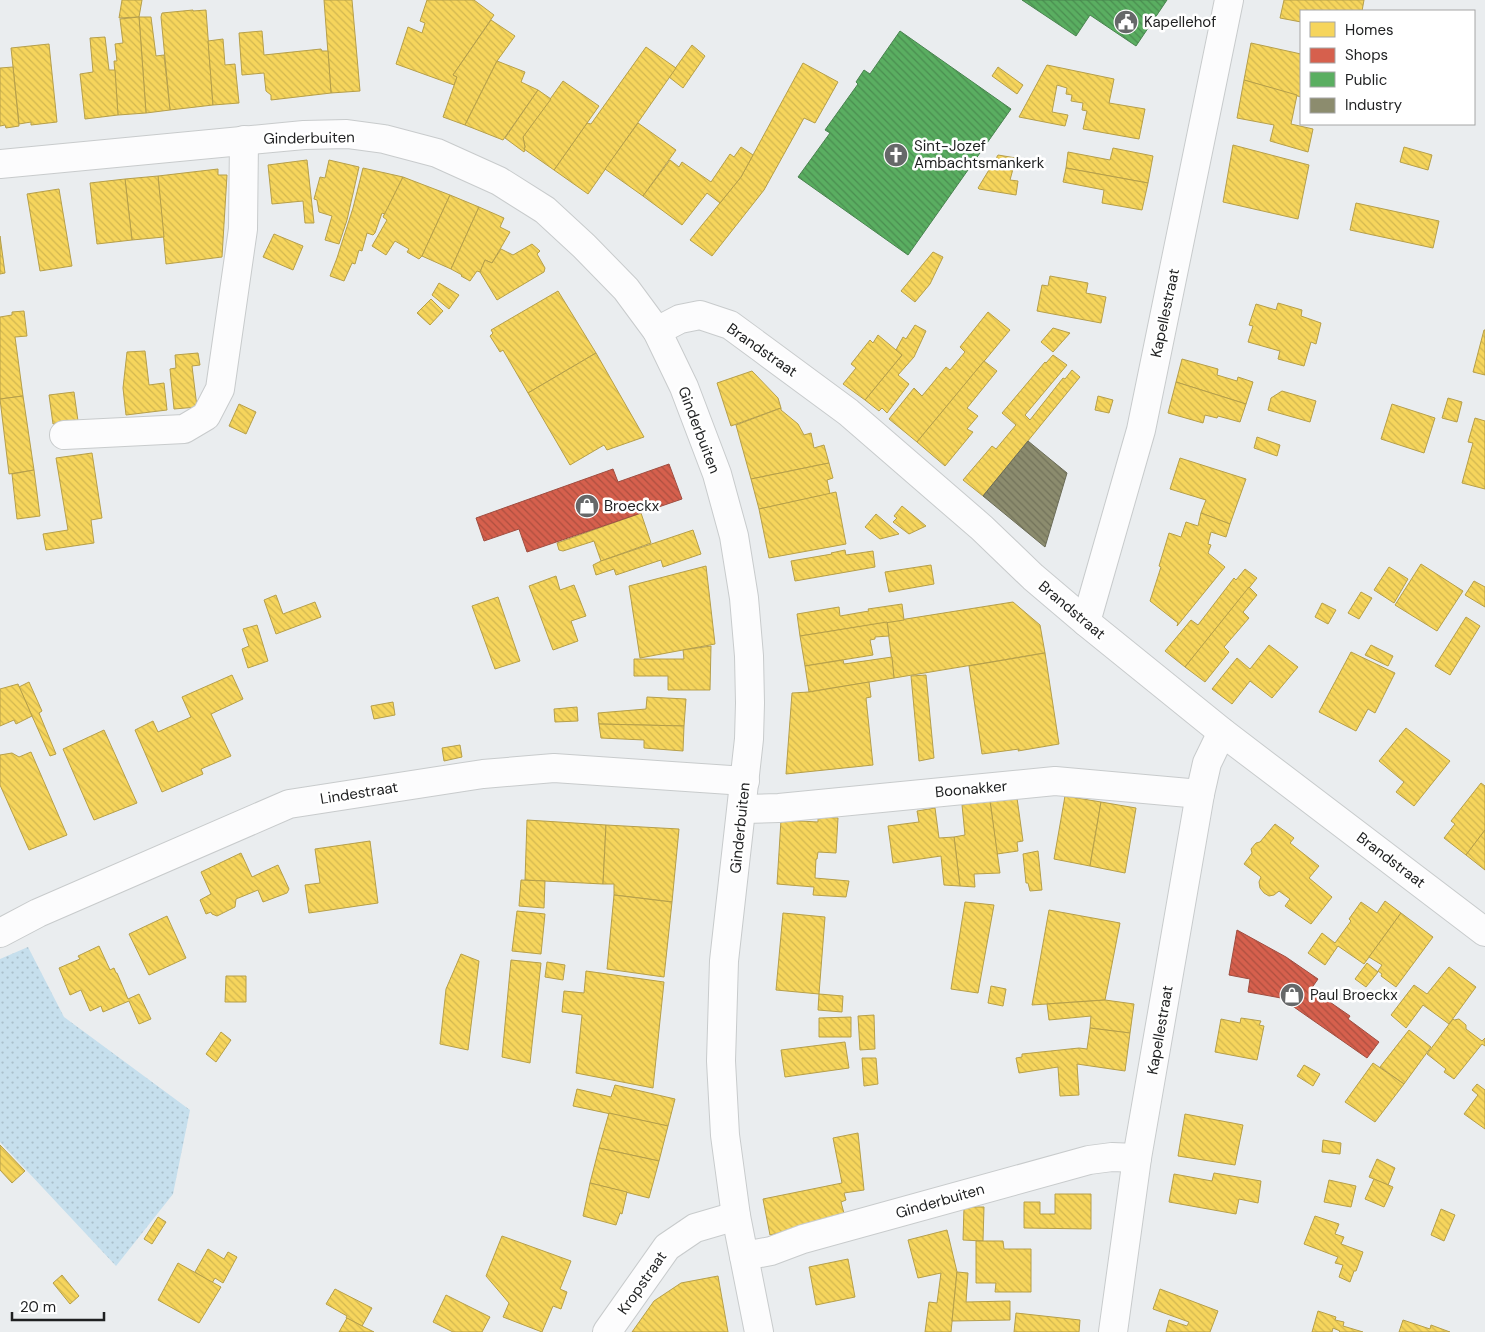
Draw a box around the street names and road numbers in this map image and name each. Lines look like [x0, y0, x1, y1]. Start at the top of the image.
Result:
street label: Ginderbuiten [263, 127, 355, 149]
street label: Kapellestraat [1146, 267, 1184, 359]
street label: Brandstraat [723, 318, 801, 382]
street label: Ginderbuiten [673, 384, 725, 476]
street label: Brandstraat [1034, 576, 1110, 644]
street label: Boonakker [934, 776, 1008, 802]
street label: Lindestraat [319, 777, 400, 809]
street label: Ginderbuiten [725, 781, 755, 875]
street label: Brandstraat [1352, 828, 1430, 893]
street label: Kapellestraat [1142, 984, 1178, 1076]
street label: Ginderbuiten [893, 1179, 987, 1223]
street label: Kropstraat [613, 1247, 671, 1319]

